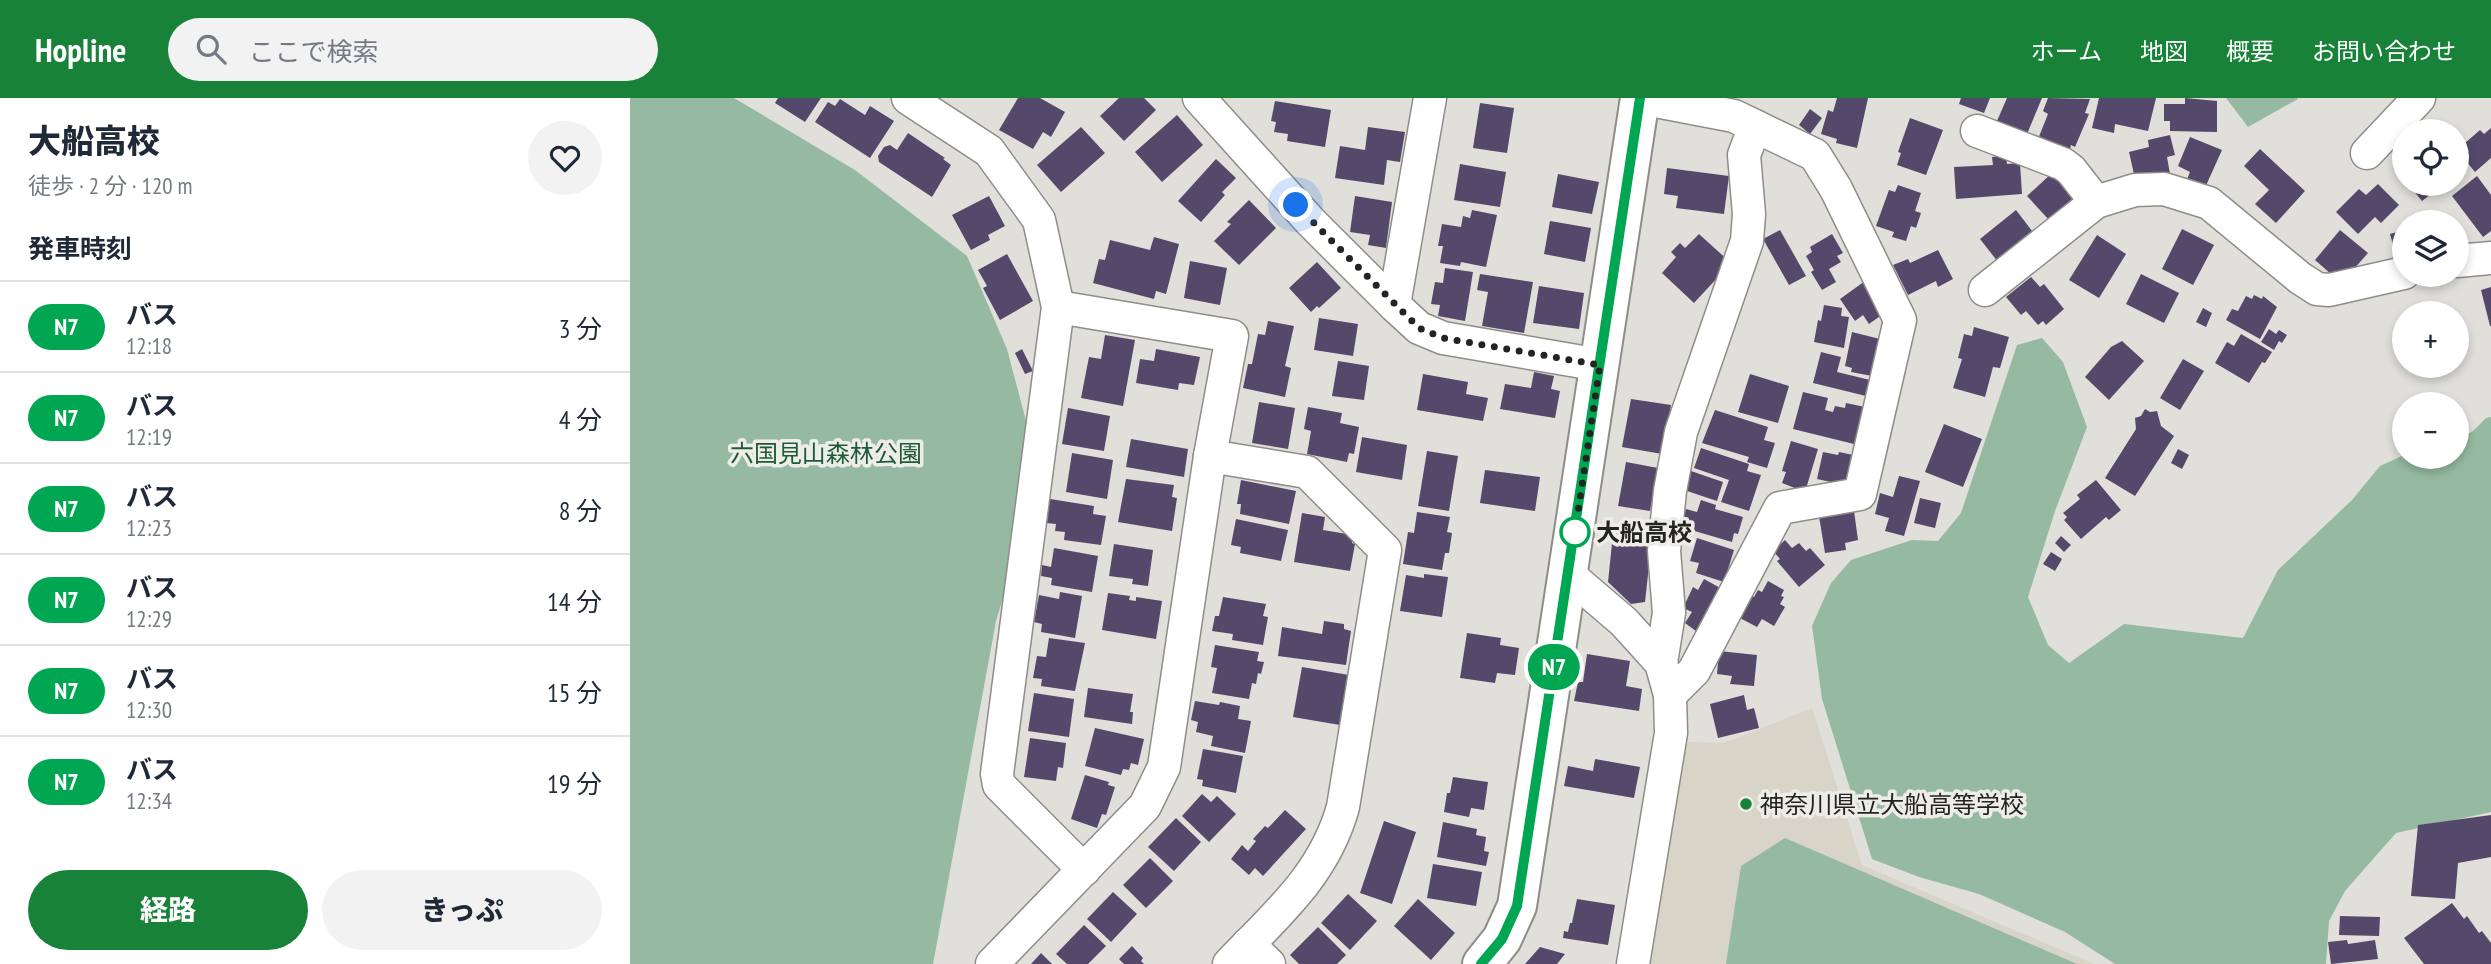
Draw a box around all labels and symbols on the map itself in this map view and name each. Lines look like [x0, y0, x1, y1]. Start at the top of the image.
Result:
your location [1278, 187, 1313, 222]
park label: 六国見山森林公園 [730, 438, 922, 469]
marker: 大船高校 [1560, 517, 1590, 547]
place label: 大船高校 [1596, 517, 1692, 548]
line badge: N7 [1522, 644, 1586, 690]
place label: 神奈川県立大船高等学校 [1760, 789, 2024, 820]
marker: 神奈川県立大船高等学校 [1738, 796, 1754, 812]

